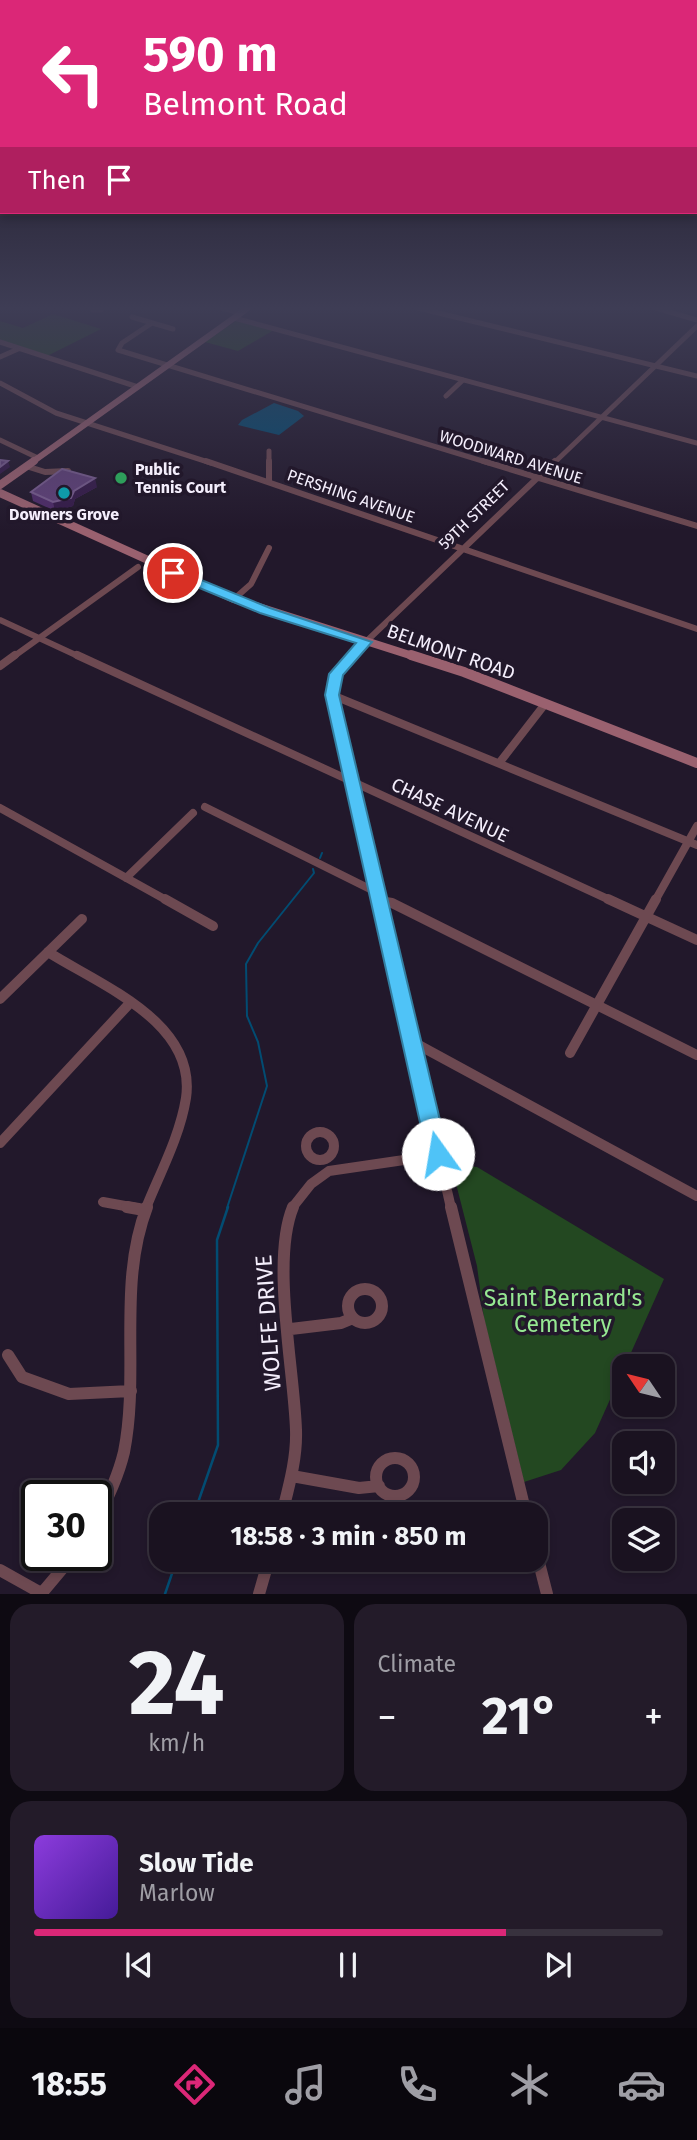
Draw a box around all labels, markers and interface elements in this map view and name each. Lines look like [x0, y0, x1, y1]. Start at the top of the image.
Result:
text: 590 m [143, 25, 278, 84]
icon: left [28, 28, 119, 119]
text: Belmont Road [143, 85, 348, 123]
icon: arrive [100, 161, 138, 199]
text: Then [28, 165, 86, 196]
street label: WOODWARD AVENUE [437, 426, 585, 488]
place label: Public Tennis Court [135, 460, 227, 497]
street label: PERSHING AVENUE [285, 465, 417, 527]
marker: Public Tennis Court [113, 470, 129, 486]
street label: 59TH STREET [435, 476, 514, 553]
marker: Downers Grove [56, 485, 72, 501]
place label: Downers Grove [9, 505, 119, 524]
pin [143, 543, 203, 603]
icon: arrive [154, 554, 192, 592]
street label: BELMONT ROAD [384, 619, 518, 685]
street label: CHASE AVENUE [388, 773, 512, 847]
position arrow [401, 1117, 475, 1191]
street label: WOLFE DRIVE [249, 1254, 287, 1392]
park label: Saint Bernard's Cemetery [484, 1284, 642, 1338]
north arrow [612, 1354, 676, 1418]
map controls [612, 1354, 675, 1571]
button: sound [612, 1431, 675, 1494]
speed limit sign: 30 [21, 1480, 112, 1571]
button: layers [612, 1508, 675, 1571]
text: 18:58 · 3 min · 850 m [230, 1521, 467, 1552]
text: 24 [129, 1629, 225, 1738]
text: Climate [378, 1650, 456, 1678]
text: 21° [482, 1685, 559, 1748]
text: − [378, 1694, 397, 1740]
text: + [644, 1694, 663, 1740]
text: km/h [148, 1729, 205, 1757]
text: Slow Tide [139, 1848, 254, 1879]
text: Marlow [139, 1879, 215, 1907]
icon: previous [120, 1946, 158, 1984]
icon: pause [329, 1946, 367, 1984]
icon: next [539, 1946, 577, 1984]
icon: directions [170, 2060, 219, 2109]
icon: music [281, 2060, 330, 2109]
icon: phone [393, 2060, 442, 2109]
icon: climate [505, 2060, 554, 2109]
icon: car [617, 2060, 666, 2109]
text: 18:55 [31, 2065, 107, 2103]

